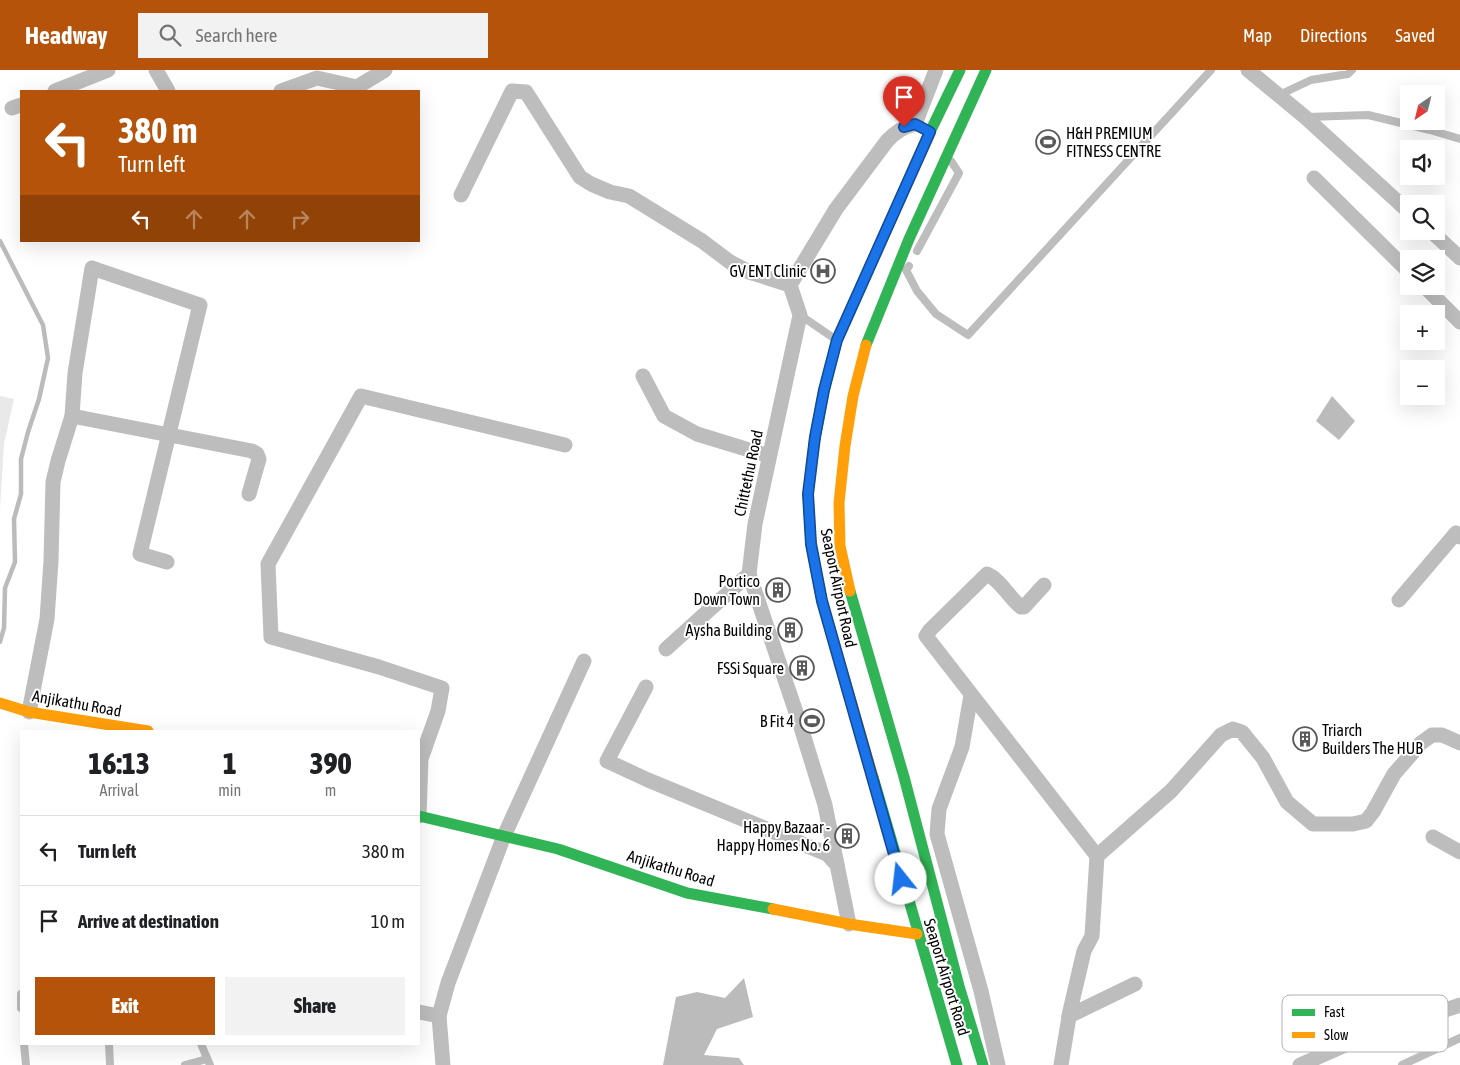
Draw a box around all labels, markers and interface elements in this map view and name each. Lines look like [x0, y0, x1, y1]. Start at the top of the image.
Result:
search box [138, 13, 488, 58]
icon: search [156, 21, 184, 49]
text: Headway [25, 22, 108, 49]
text: Search here [196, 24, 277, 46]
text: Map [1243, 25, 1272, 46]
text: Directions [1300, 25, 1367, 46]
text: Saved [1395, 25, 1435, 46]
pin [883, 76, 925, 127]
icon: arrive [890, 83, 918, 111]
north arrow [1400, 85, 1445, 130]
map controls [1400, 85, 1445, 405]
icon: left [35, 110, 100, 175]
text: 380 m [118, 110, 197, 150]
place label: H&H PREMIUM FITNESS CENTRE [1066, 124, 1161, 160]
sports icon: H&H PREMIUM FITNESS CENTRE [1035, 129, 1061, 155]
button: sound [1400, 140, 1445, 185]
text: Turn left [118, 151, 185, 177]
button: search [1400, 195, 1445, 240]
icon: left [127, 205, 155, 233]
icon: ahead [180, 205, 208, 233]
icon: ahead [233, 205, 261, 233]
icon: right [286, 205, 314, 233]
button: layers [1400, 250, 1445, 295]
hospital icon: GV ENT Clinic [810, 258, 836, 284]
place label: GV ENT Clinic [730, 262, 806, 280]
button: + [1400, 305, 1445, 350]
button: − [1400, 360, 1445, 405]
street label: Chittethu Road [730, 428, 766, 518]
street label: Seaport Airport Road [817, 527, 860, 649]
place label: Portico Down Town [693, 572, 760, 608]
building icon: Portico Down Town [765, 577, 791, 603]
building icon: Aysha Building [777, 617, 803, 643]
place label: Aysha Building [686, 621, 772, 640]
building icon: FSSi Square [789, 655, 815, 681]
place label: FSSi Square [717, 659, 784, 678]
street label: Anjikathu Road [31, 686, 123, 721]
sports icon: B Fit 4 [799, 708, 825, 734]
place label: B Fit 4 [760, 712, 794, 730]
place label: Triarch Builders The HUB [1322, 721, 1423, 757]
building icon: Triarch Builders The HUB [1292, 726, 1318, 752]
text: 16:13 [88, 746, 150, 780]
text: 1 [223, 746, 237, 780]
text: 390 [309, 746, 352, 780]
text: Arrival [100, 781, 139, 799]
text: min [218, 781, 241, 799]
text: m [325, 781, 336, 799]
place label: Happy Bazaar - Happy Homes No. 6 [717, 818, 830, 855]
building icon: Happy Bazaar - Happy Homes No. 6 [834, 823, 860, 849]
icon: left [35, 837, 63, 865]
text: Turn left [78, 840, 136, 862]
text: 380 m [362, 840, 405, 862]
street label: Anjikathu Road [625, 846, 717, 891]
position arrow [874, 852, 926, 904]
icon: arrive [35, 907, 63, 935]
text: Arrive at destination [78, 910, 219, 932]
text: 10 m [371, 910, 405, 932]
street label: Seaport Airport Road [920, 916, 973, 1038]
button: Exit [35, 977, 215, 1035]
button: Share [225, 977, 405, 1035]
legend [1282, 995, 1448, 1052]
text: Fast [1324, 1004, 1345, 1020]
text: Slow [1324, 1027, 1349, 1043]

